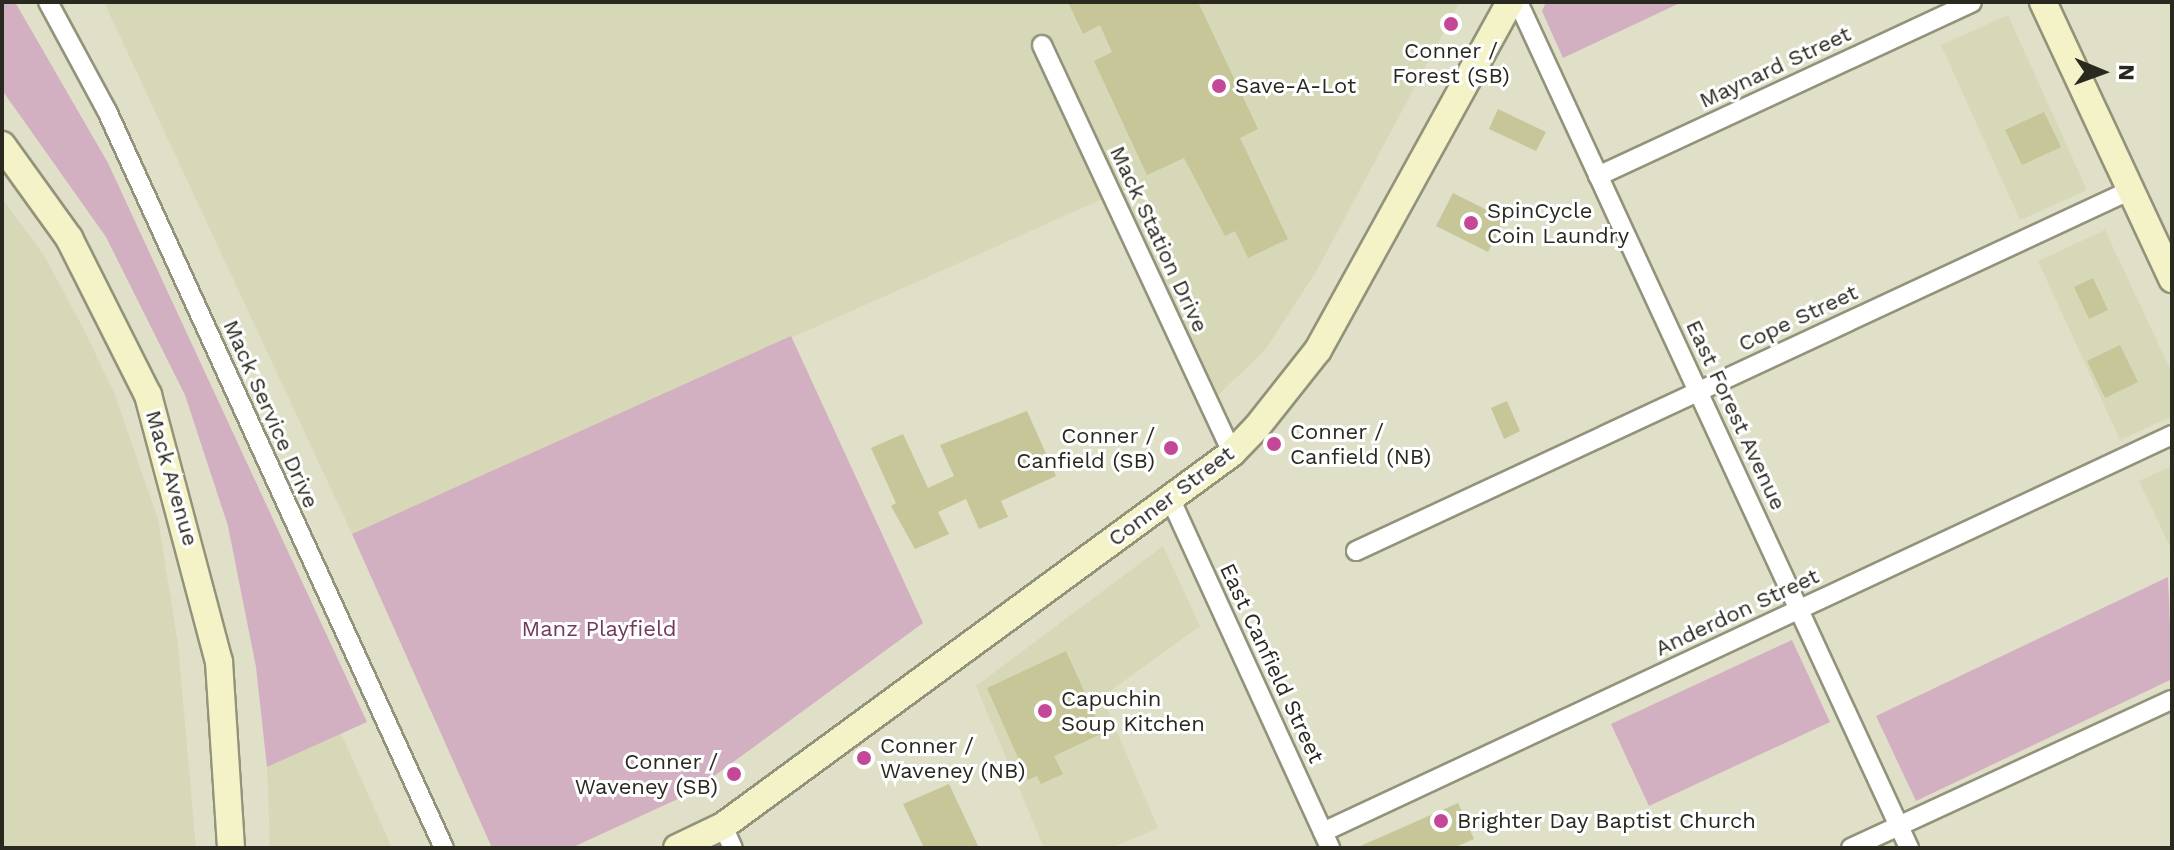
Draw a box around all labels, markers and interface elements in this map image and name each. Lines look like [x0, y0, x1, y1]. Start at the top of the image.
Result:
marker: Conner / Forest (SB) [1442, 15, 1460, 33]
street label: Maynard Street [1695, 20, 1855, 114]
north arrow [2062, 32, 2142, 112]
place label: Conner / Forest (SB) [1392, 37, 1510, 88]
text: N [2114, 64, 2139, 81]
place label: Save-A-Lot [1235, 73, 1356, 99]
marker: Save-A-Lot [1210, 77, 1228, 95]
street label: Mack Station Drive [1104, 142, 1214, 336]
place label: SpinCycle Coin Laundry [1487, 197, 1629, 248]
marker: SpinCycle Coin Laundry [1462, 214, 1480, 232]
street label: Cope Street [1734, 279, 1862, 357]
street label: East Forest Avenue [1680, 315, 1792, 515]
street label: Mack Service Drive [218, 316, 324, 512]
street label: Mack Avenue [140, 406, 204, 550]
place label: Conner / Canfield (NB) [1290, 418, 1431, 470]
place label: Conner / Canfield (SB) [1016, 422, 1155, 474]
marker: Conner / Canfield (NB) [1265, 435, 1283, 453]
marker: Conner / Canfield (SB) [1162, 439, 1180, 457]
street label: Conner Street [1103, 440, 1239, 552]
street label: East Canfield Street [1214, 559, 1330, 767]
street label: Anderdon Street [1651, 563, 1823, 661]
park label: Manz Playfield [521, 616, 677, 642]
place label: Capuchin Soup Kitchen [1061, 685, 1205, 736]
marker: Capuchin Soup Kitchen [1036, 702, 1054, 720]
place label: Conner / Waveney (NB) [880, 732, 1026, 784]
place label: Conner / Waveney (SB) [574, 748, 718, 800]
marker: Conner / Waveney (NB) [855, 749, 873, 767]
marker: Conner / Waveney (SB) [725, 765, 743, 783]
place label: Brighter Day Baptist Church [1457, 808, 1757, 834]
marker: Brighter Day Baptist Church [1432, 812, 1450, 830]

